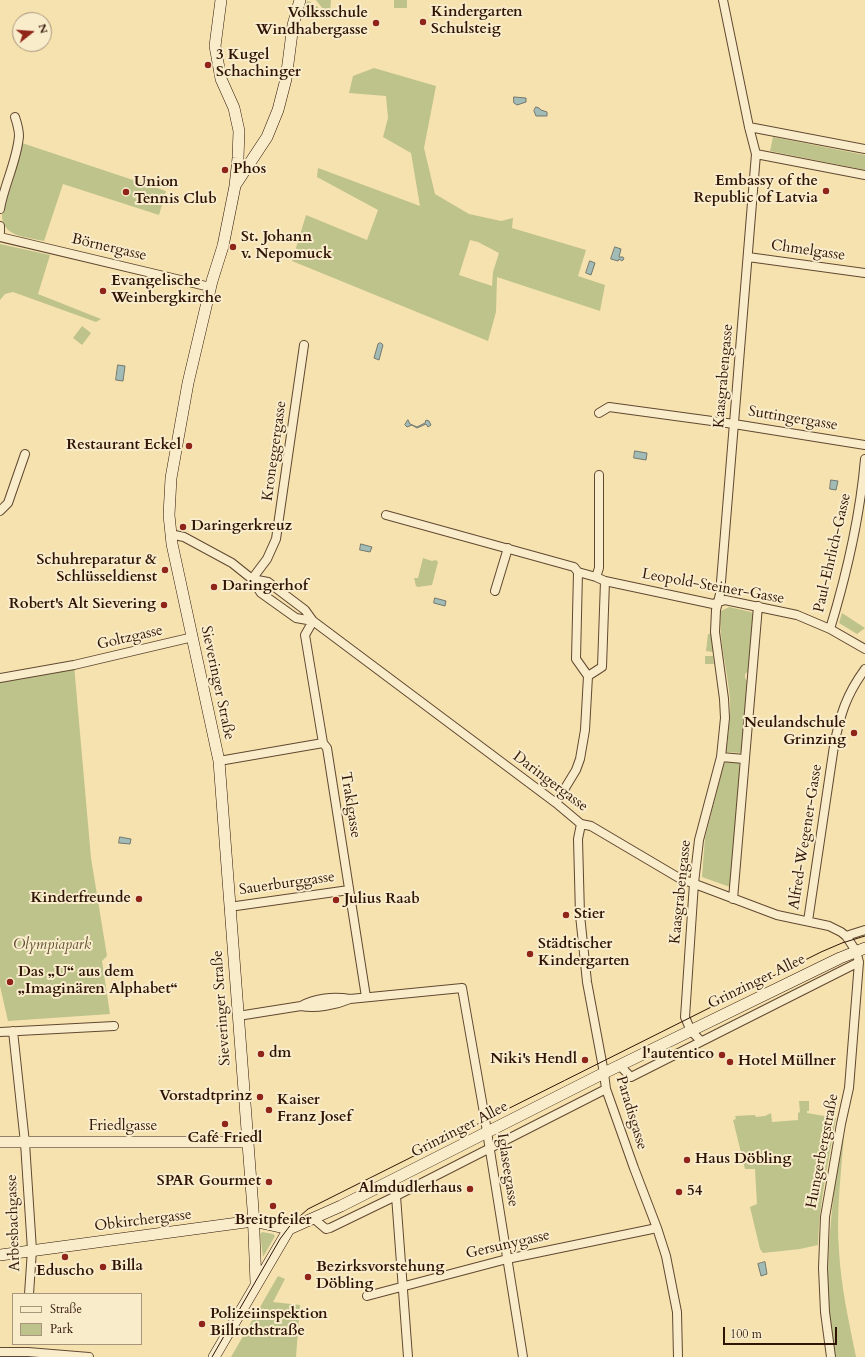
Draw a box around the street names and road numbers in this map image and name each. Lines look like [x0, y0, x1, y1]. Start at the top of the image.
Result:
street label: Börnergasse [70, 231, 148, 265]
street label: Chmelgasse [770, 237, 846, 265]
street label: Kaasgrabengasse [710, 323, 738, 429]
street label: Kroneggergasse [259, 400, 291, 502]
street label: Suttingergasse [747, 403, 839, 435]
street label: Paul-Ehrlich-Gasse [811, 492, 855, 614]
street label: Leopold-Steiner-Gasse [640, 566, 786, 608]
street label: Goltzgasse [95, 622, 165, 654]
street label: Sieveringer Straße [196, 624, 238, 742]
street label: Daringergasse [509, 748, 591, 816]
street label: Alfred-Wegener-Gasse [786, 763, 826, 911]
street label: Traklgasse [336, 771, 364, 839]
street label: Kaasgrabengasse [667, 839, 695, 945]
street label: Sauerburggasse [238, 868, 336, 900]
street label: Sieveringer Straße [209, 950, 235, 1066]
street label: Grinzinger Allee [705, 951, 809, 1013]
street label: Paradisgasse [611, 1074, 651, 1152]
street label: Hungerbergstraße [803, 1092, 843, 1210]
street label: Grinzinger Allee [409, 1098, 511, 1162]
street label: Friedlgasse [89, 1118, 157, 1136]
street label: Iglaseegasse [492, 1132, 522, 1208]
street label: Arbesbachgasse [3, 1174, 25, 1272]
street label: Obkirchergasse [93, 1206, 193, 1236]
street label: Gersunygasse [464, 1227, 552, 1263]

